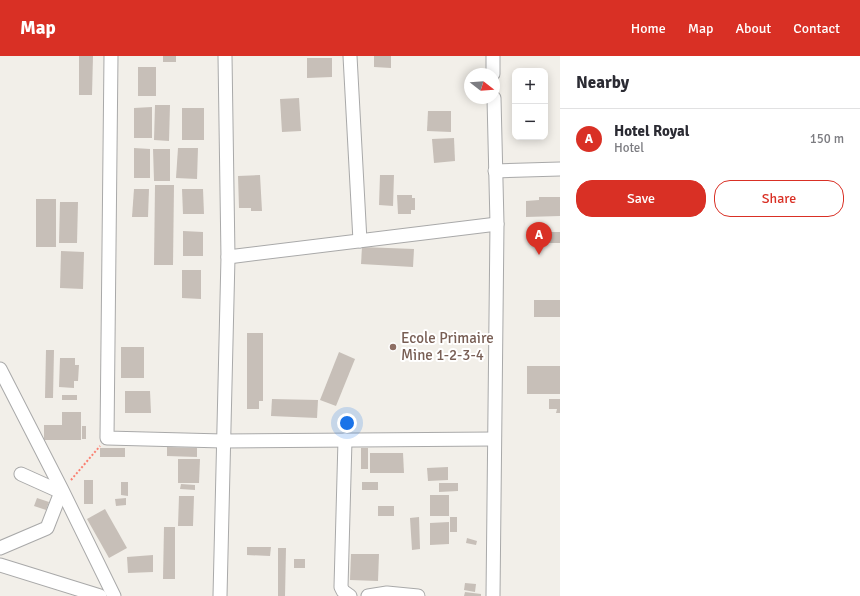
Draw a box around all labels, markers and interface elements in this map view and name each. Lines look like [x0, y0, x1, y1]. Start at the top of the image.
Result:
text: Map [20, 16, 56, 40]
text: Home [631, 20, 666, 37]
text: Map [688, 20, 713, 37]
text: About [735, 20, 771, 37]
text: Contact [793, 20, 840, 37]
north arrow [464, 68, 500, 104]
map controls [512, 68, 548, 140]
button: + [512, 68, 548, 104]
text: Nearby [576, 72, 629, 93]
button: − [512, 104, 548, 140]
text: Hotel Royal [614, 122, 689, 140]
text: A [585, 131, 593, 147]
text: 150 m [810, 131, 844, 147]
text: Hotel [614, 140, 644, 156]
button: Save [576, 180, 706, 217]
button: Share [714, 180, 844, 217]
pin: A [526, 222, 552, 255]
place label: Ecole Primaire Mine 1-2-3-4 [401, 329, 494, 364]
marker: Ecole Primaire Mine 1-2-3-4 [388, 342, 398, 352]
your location [337, 413, 357, 433]

